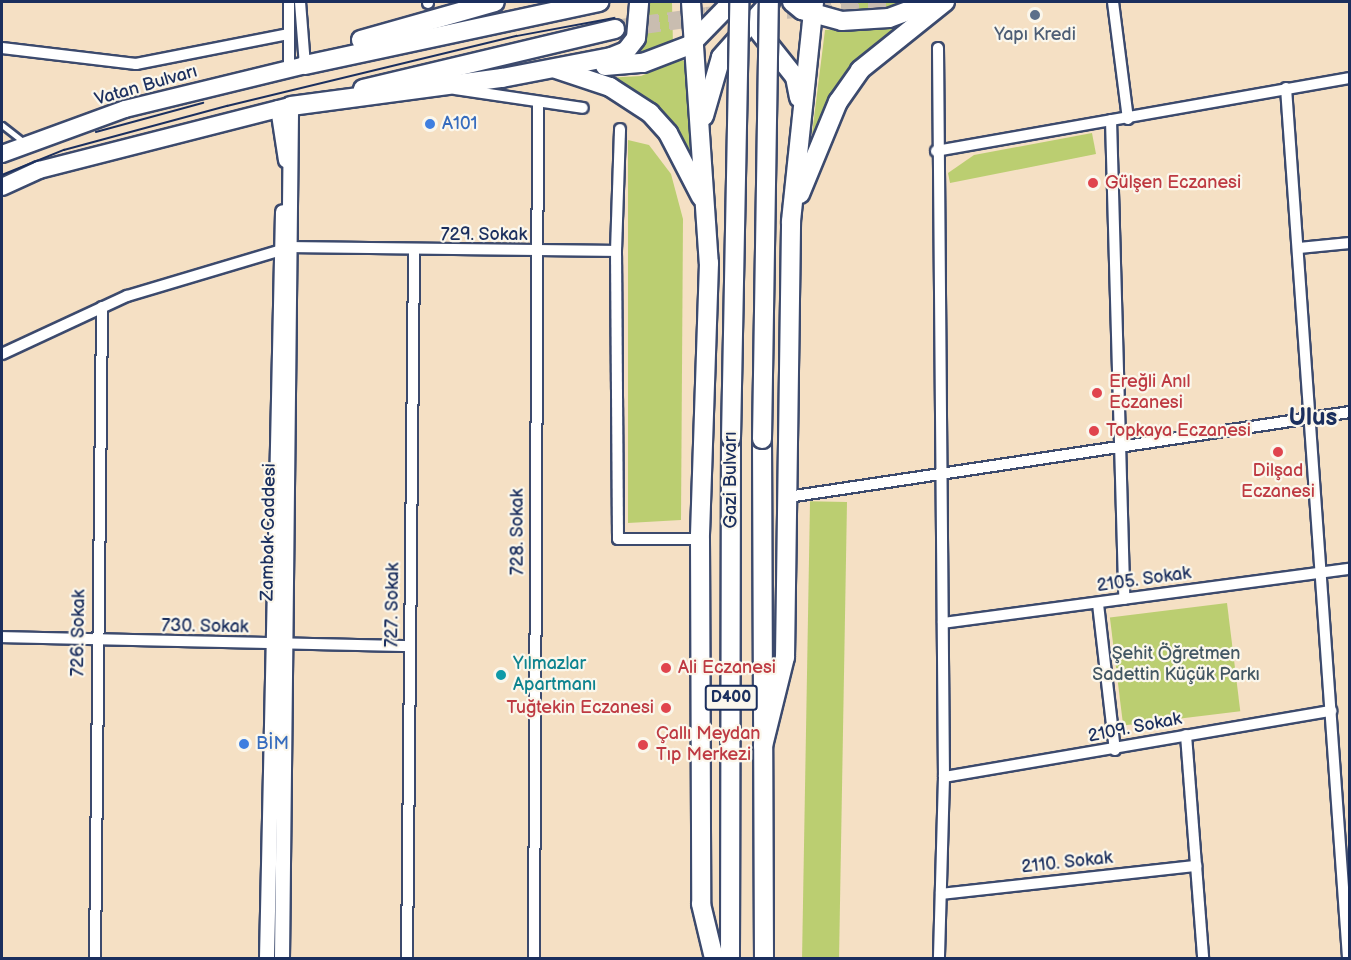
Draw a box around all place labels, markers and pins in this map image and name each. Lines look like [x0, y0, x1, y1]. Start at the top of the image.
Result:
marker: Yapı Kredi [1028, 8, 1042, 22]
place label: Yapı Kredi [994, 24, 1076, 46]
place label: A101 [442, 113, 478, 135]
marker: A101 [423, 117, 437, 131]
place label: Gülşen Eczanesi [1105, 172, 1241, 194]
marker: Gülşen Eczanesi [1086, 176, 1100, 190]
place label: Ereğli Anıl Eczanesi [1109, 372, 1191, 415]
marker: Ereğli Anıl Eczanesi [1090, 386, 1104, 400]
place label: Topkaya Eczanesi [1106, 420, 1251, 442]
marker: Topkaya Eczanesi [1087, 424, 1101, 438]
marker: Dilşad Eczanesi [1271, 445, 1285, 459]
place label: Dilşad Eczanesi [1241, 461, 1315, 504]
place label: Yılmazlar Apartmanı [513, 654, 596, 696]
place label: Ali Eczanesi [678, 657, 776, 679]
marker: Ali Eczanesi [659, 661, 673, 675]
marker: Yılmazlar Apartmanı [494, 668, 508, 682]
place label: Tuğtekin Eczanesi [506, 697, 654, 719]
marker: Tuğtekin Eczanesi [659, 701, 673, 715]
place label: Çallı Meydan Tıp Merkezi [656, 724, 760, 766]
place label: BİM [256, 733, 289, 755]
marker: Çallı Meydan Tıp Merkezi [634, 736, 652, 754]
marker: BİM [237, 737, 251, 751]

